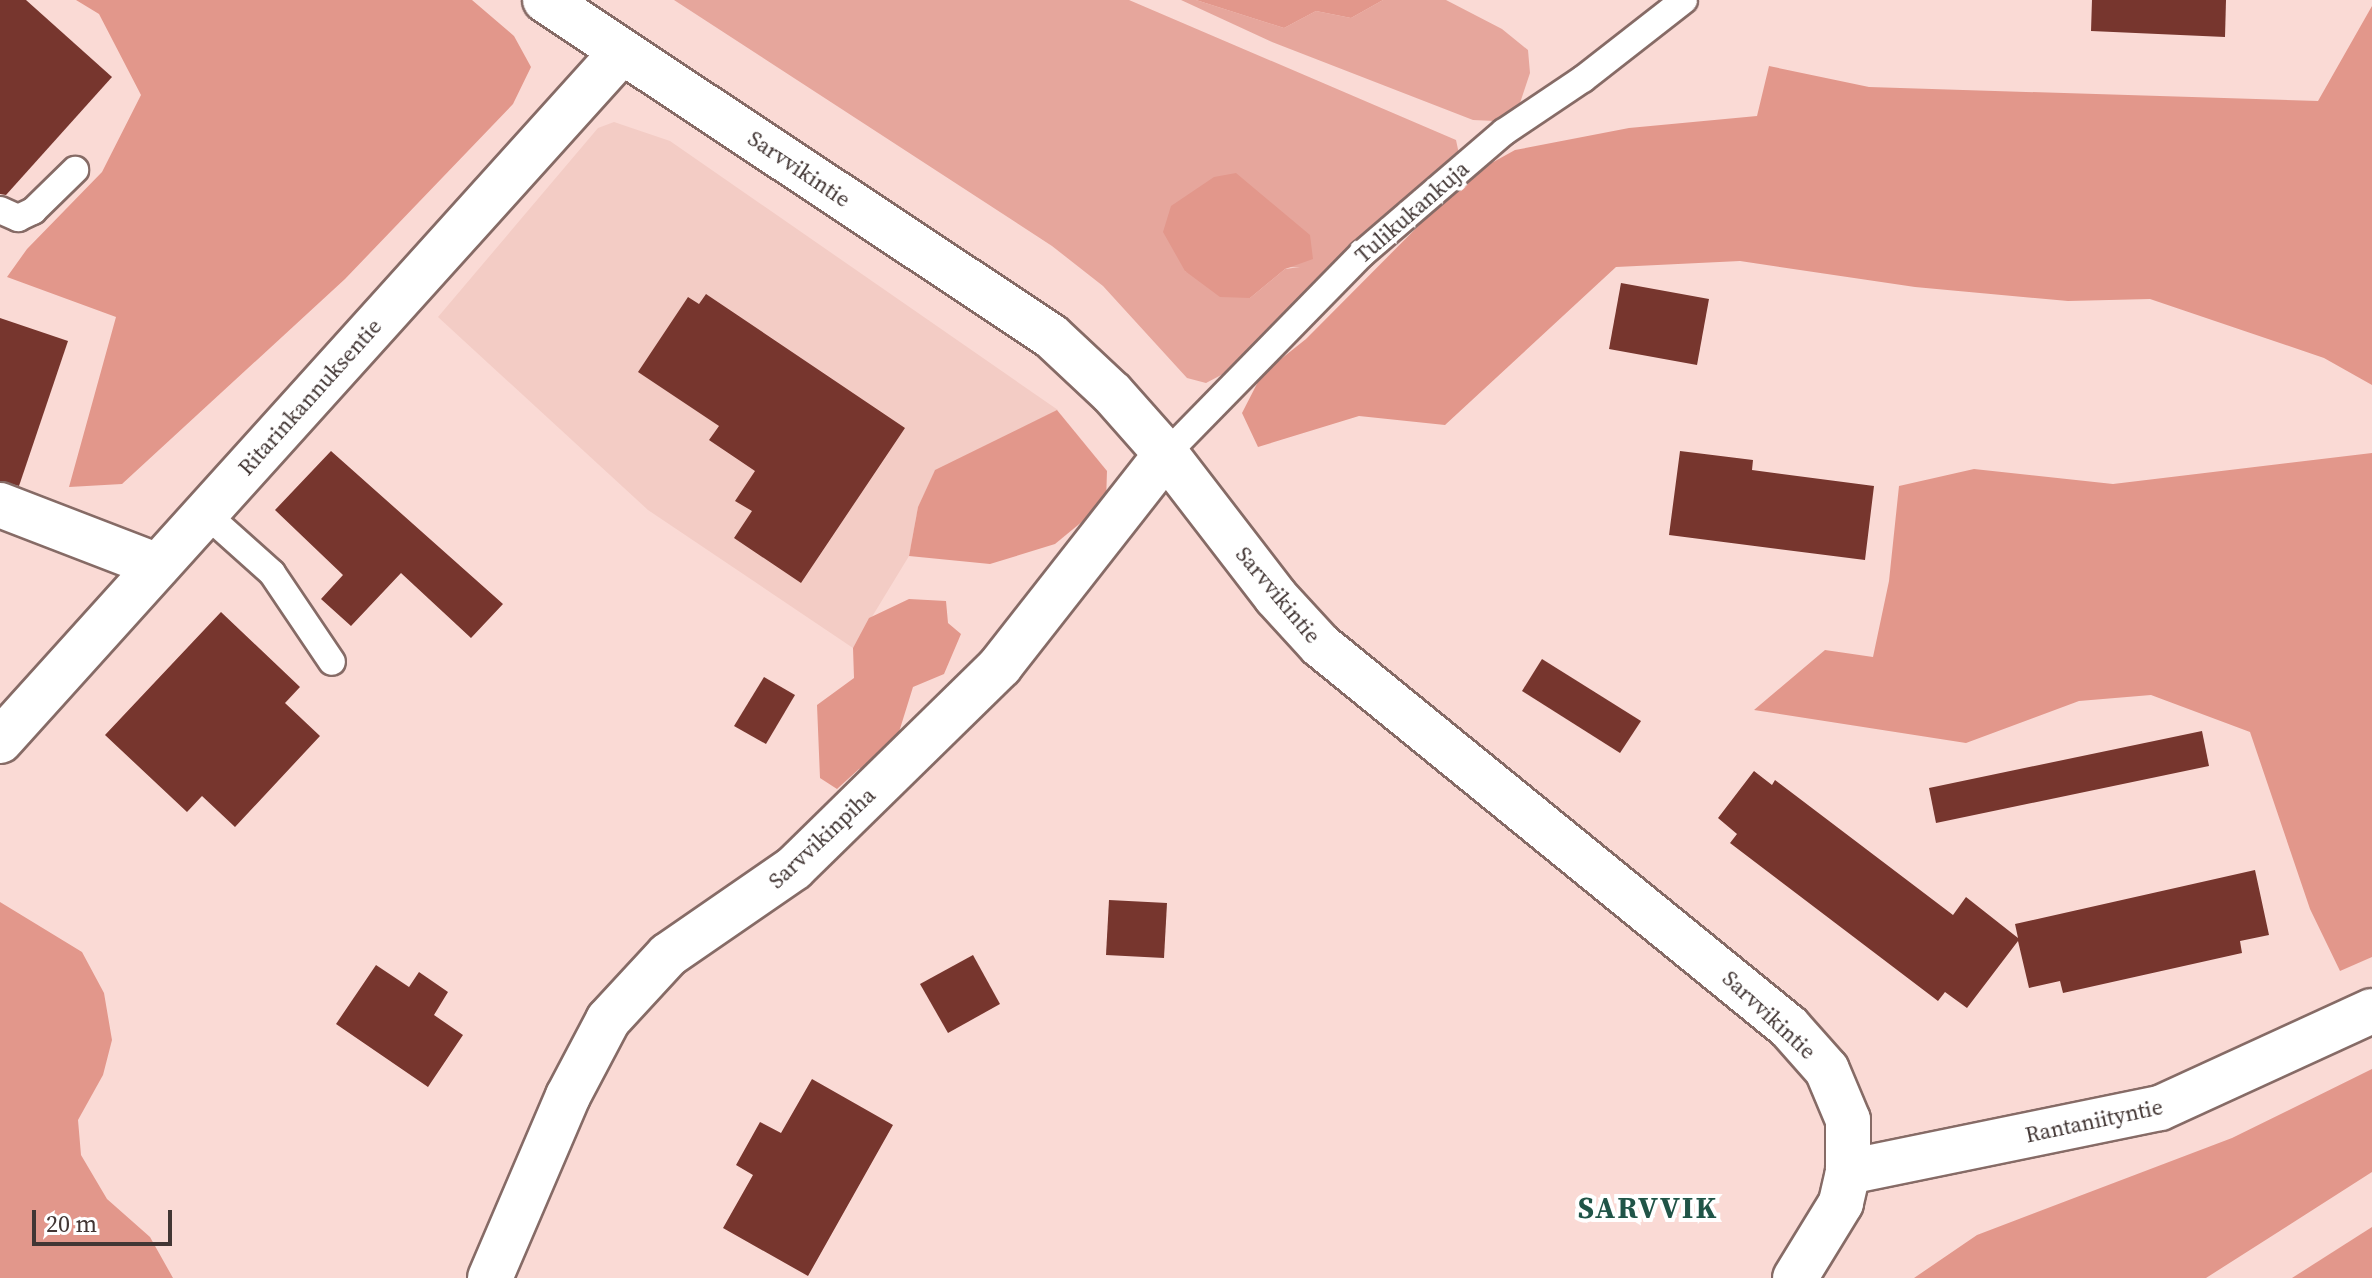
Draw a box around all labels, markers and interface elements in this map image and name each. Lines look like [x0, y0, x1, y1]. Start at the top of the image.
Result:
street label: Sarvvikintie [743, 125, 855, 213]
street label: Tulikukankuja [1350, 155, 1474, 269]
street label: Ritarinkannuksentie [233, 313, 387, 481]
street label: Sarvvikintie [1230, 541, 1326, 649]
street label: Sarvvikinpiha [763, 782, 881, 894]
street label: Sarvvikintie [1717, 965, 1821, 1065]
street label: Rantaniityntie [2023, 1094, 2165, 1148]
district label: SARVVIK [1578, 1190, 1718, 1226]
scale bar [36, 1194, 176, 1244]
text: 20 m [46, 1207, 97, 1240]

